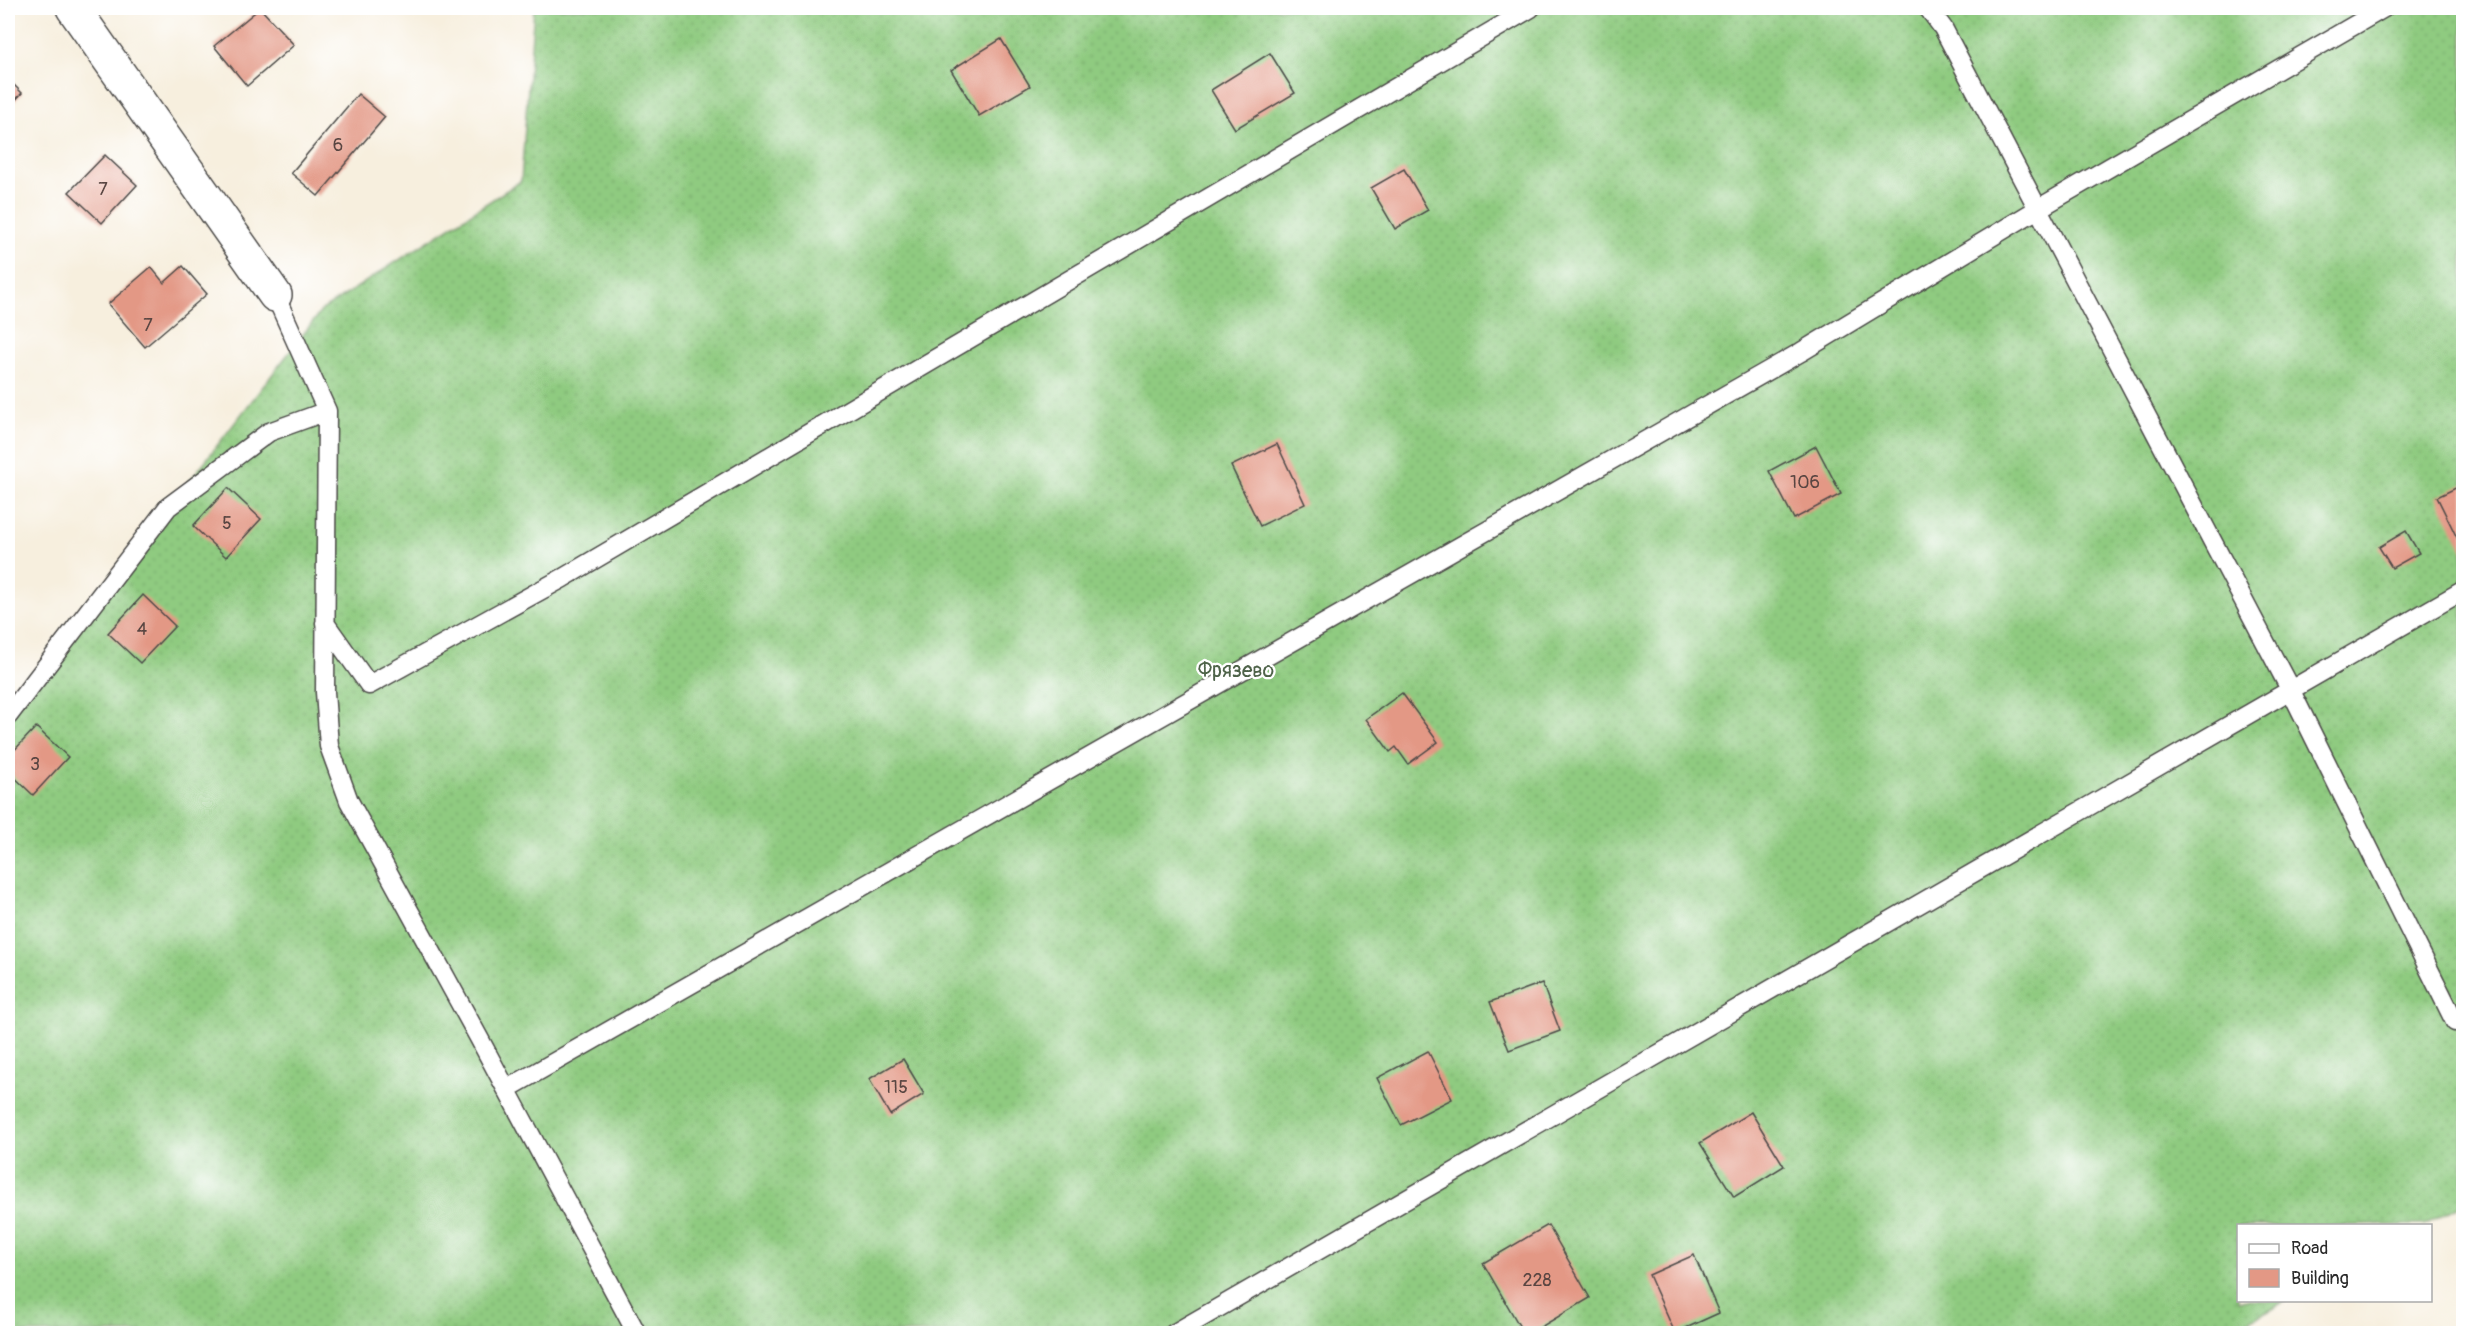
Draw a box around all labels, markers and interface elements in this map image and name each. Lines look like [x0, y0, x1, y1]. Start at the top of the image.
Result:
house number: 6 [333, 134, 343, 157]
house number: 7 [98, 178, 108, 201]
house number: 7 [143, 314, 153, 337]
house number: 106 [1790, 471, 1820, 494]
house number: 5 [222, 512, 232, 535]
house number: 4 [137, 618, 148, 641]
park label: Фрязево [1198, 657, 1274, 684]
house number: 3 [30, 753, 40, 776]
house number: 115 [884, 1076, 908, 1099]
legend [2237, 1224, 2432, 1302]
text: Road [2291, 1237, 2328, 1260]
text: Building [2291, 1267, 2349, 1290]
house number: 228 [1522, 1269, 1552, 1292]

